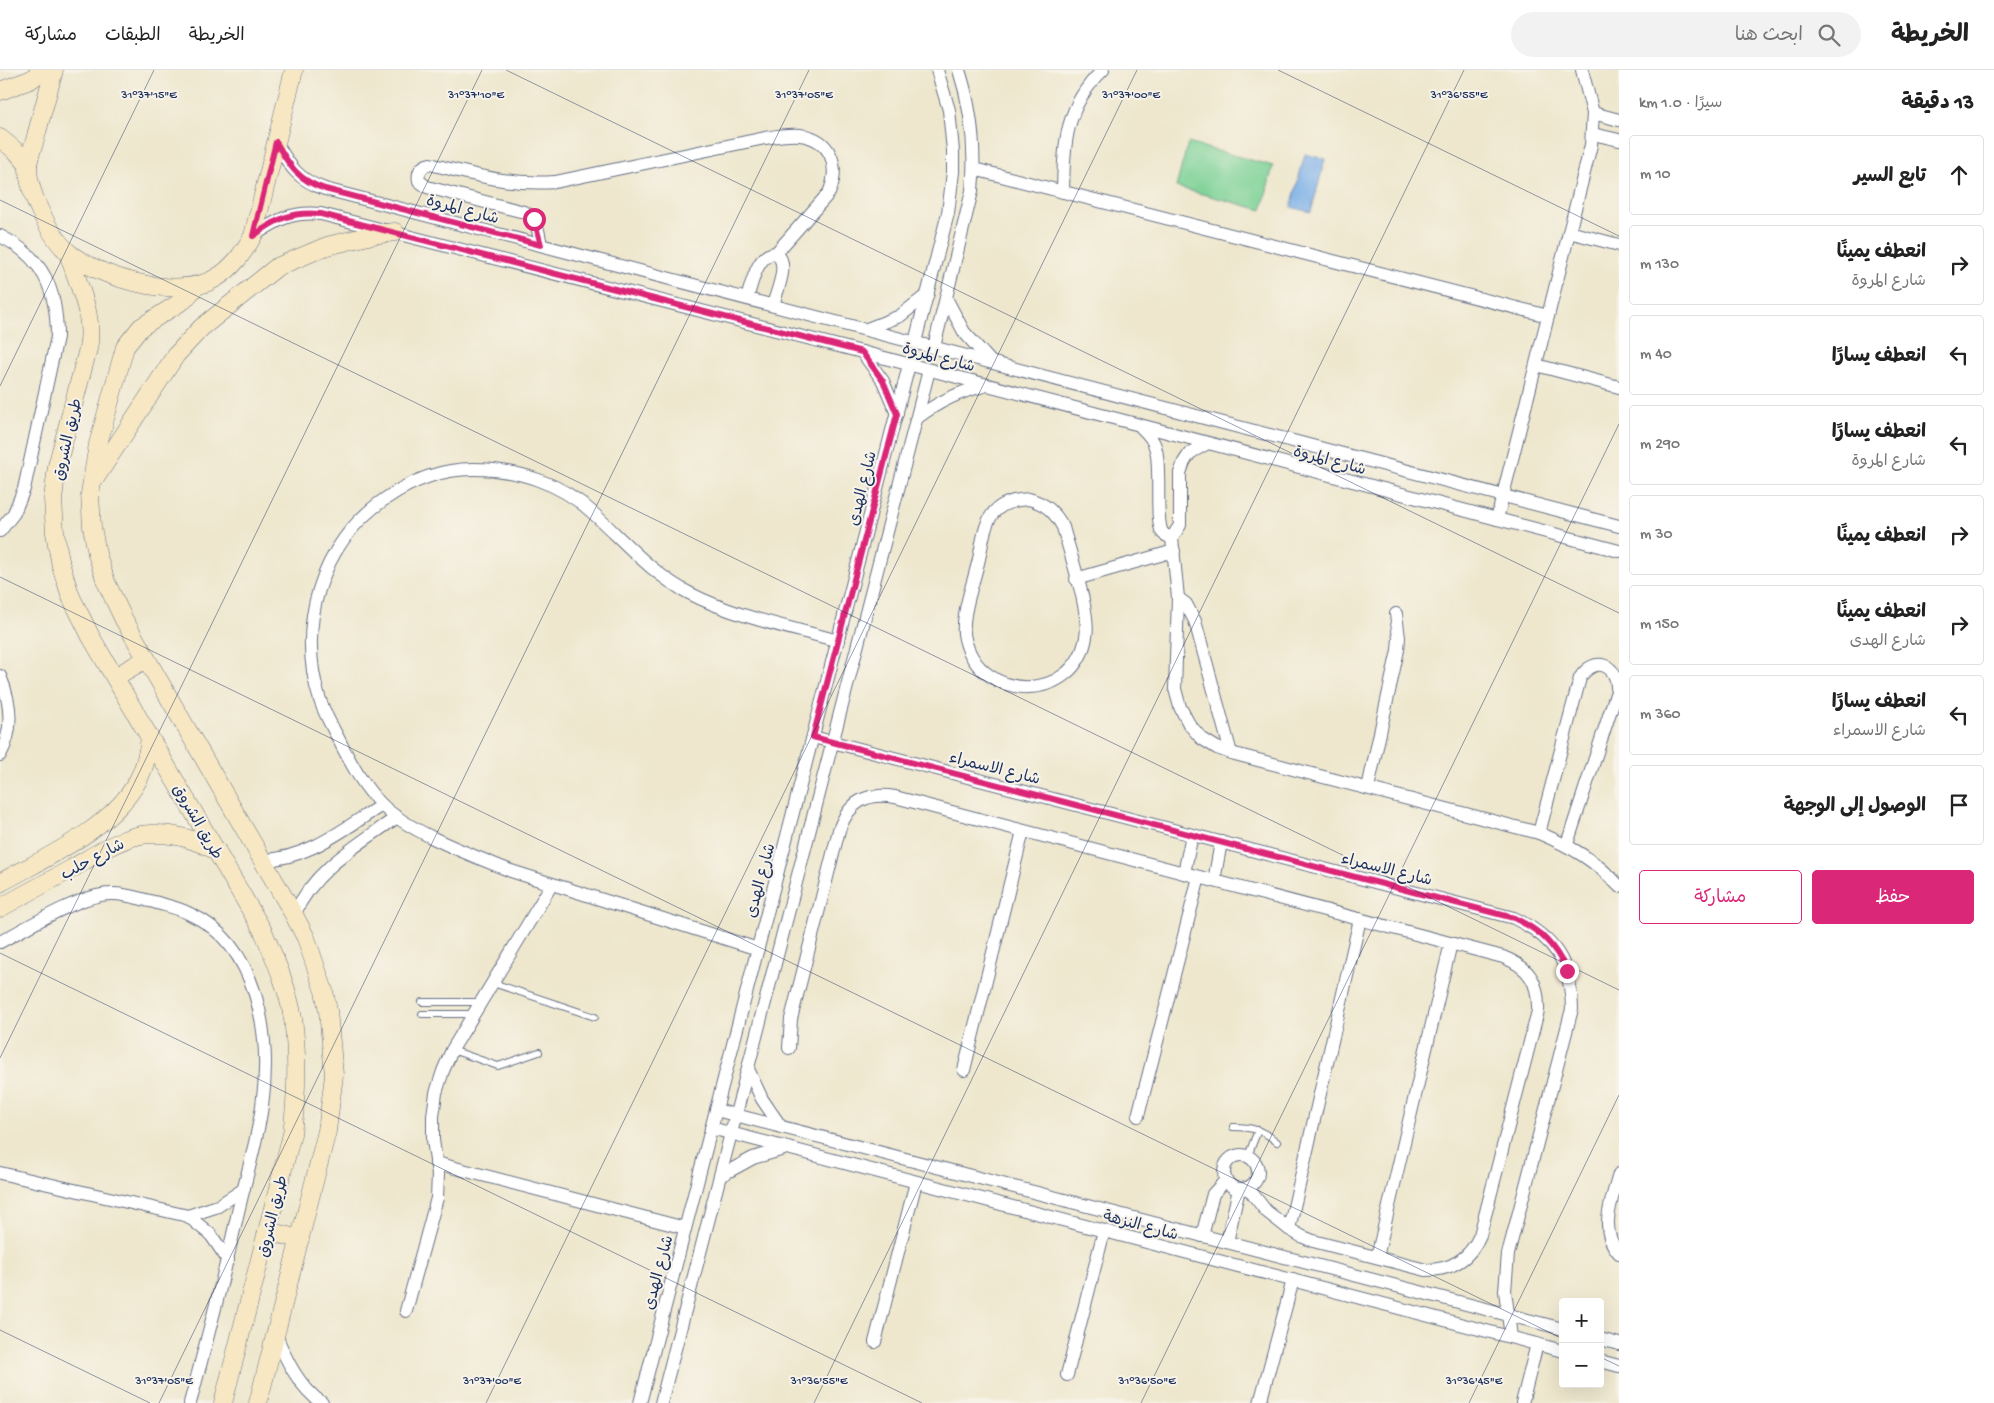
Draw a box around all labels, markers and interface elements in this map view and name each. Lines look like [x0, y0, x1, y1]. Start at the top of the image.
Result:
search box [1511, 12, 1861, 57]
icon: search [1815, 21, 1843, 49]
text: الخريطة [1891, 22, 1969, 51]
text: ابحث هنا [1735, 25, 1803, 48]
text: مشاركة [25, 26, 77, 47]
text: الطبقات [105, 26, 161, 47]
text: الخريطة [189, 26, 245, 47]
text: 31°37'15"E [120, 89, 177, 103]
text: 31°37'10"E [447, 89, 505, 103]
text: 31°37'05"E [774, 89, 833, 103]
text: 31°37'00"E [1101, 89, 1161, 103]
text: 31°36'55"E [1430, 89, 1488, 103]
text: 13 دقيقة [1901, 92, 1974, 117]
text: سيرًا · 1.0 km [1639, 95, 1722, 114]
icon: ahead [1945, 161, 1973, 189]
text: 10 m [1640, 166, 1671, 185]
text: تابع السير [1854, 166, 1926, 189]
street label: شارع المروة [424, 193, 501, 230]
route start [523, 208, 546, 231]
text: انعطف يمينًا [1837, 242, 1926, 265]
icon: right [1945, 251, 1973, 279]
text: 130 m [1640, 256, 1679, 275]
text: شارع المروة [1852, 273, 1926, 292]
street label: شارع المروة [900, 341, 977, 378]
icon: left [1945, 341, 1973, 369]
text: 40 m [1640, 346, 1672, 365]
text: انعطف يسارًا [1832, 346, 1926, 369]
street label: طريق الشروق [51, 397, 88, 483]
text: انعطف يسارًا [1832, 422, 1926, 445]
icon: left [1945, 431, 1973, 459]
text: 290 m [1640, 436, 1680, 455]
street label: شارع المروة [1291, 444, 1368, 481]
street label: شارع الهدى [846, 450, 883, 528]
text: شارع المروة [1852, 453, 1926, 472]
icon: right [1945, 521, 1973, 549]
text: 30 m [1640, 526, 1673, 545]
text: انعطف يمينًا [1837, 526, 1926, 549]
text: انعطف يمينًا [1837, 602, 1926, 625]
icon: right [1945, 611, 1973, 639]
text: 150 m [1640, 616, 1679, 635]
text: شارع الهدى [1850, 633, 1926, 652]
text: انعطف يسارًا [1832, 692, 1926, 715]
icon: left [1945, 701, 1973, 729]
text: 360 m [1640, 706, 1681, 725]
text: شارع الاسمراء [1833, 723, 1926, 742]
street label: شارع الاسمراء [947, 750, 1042, 791]
street label: طريق الشروق [167, 782, 225, 864]
icon: arrive [1945, 791, 1973, 819]
text: الوصول إلى الوجهة [1783, 796, 1926, 819]
street label: شارع حلب [58, 836, 129, 886]
street label: شارع الهدى [743, 842, 781, 920]
street label: شارع الاسمراء [1339, 851, 1434, 892]
button: مشاركة [1639, 870, 1802, 924]
button: حفظ [1812, 870, 1974, 924]
route end [1556, 960, 1579, 983]
street label: طريق الشروق [255, 1174, 294, 1260]
street label: شارع النزهة [1100, 1207, 1180, 1247]
street label: شارع الهدى [641, 1234, 679, 1312]
map controls [1559, 1298, 1604, 1388]
button: + [1559, 1298, 1604, 1343]
button: − [1559, 1343, 1604, 1388]
text: 31°37'05"E [134, 1375, 193, 1389]
text: 31°37'00"E [462, 1375, 522, 1389]
text: 31°36'55"E [790, 1375, 848, 1389]
text: 31°36'50"E [1117, 1375, 1176, 1389]
text: 31°36'45"E [1445, 1375, 1503, 1389]

